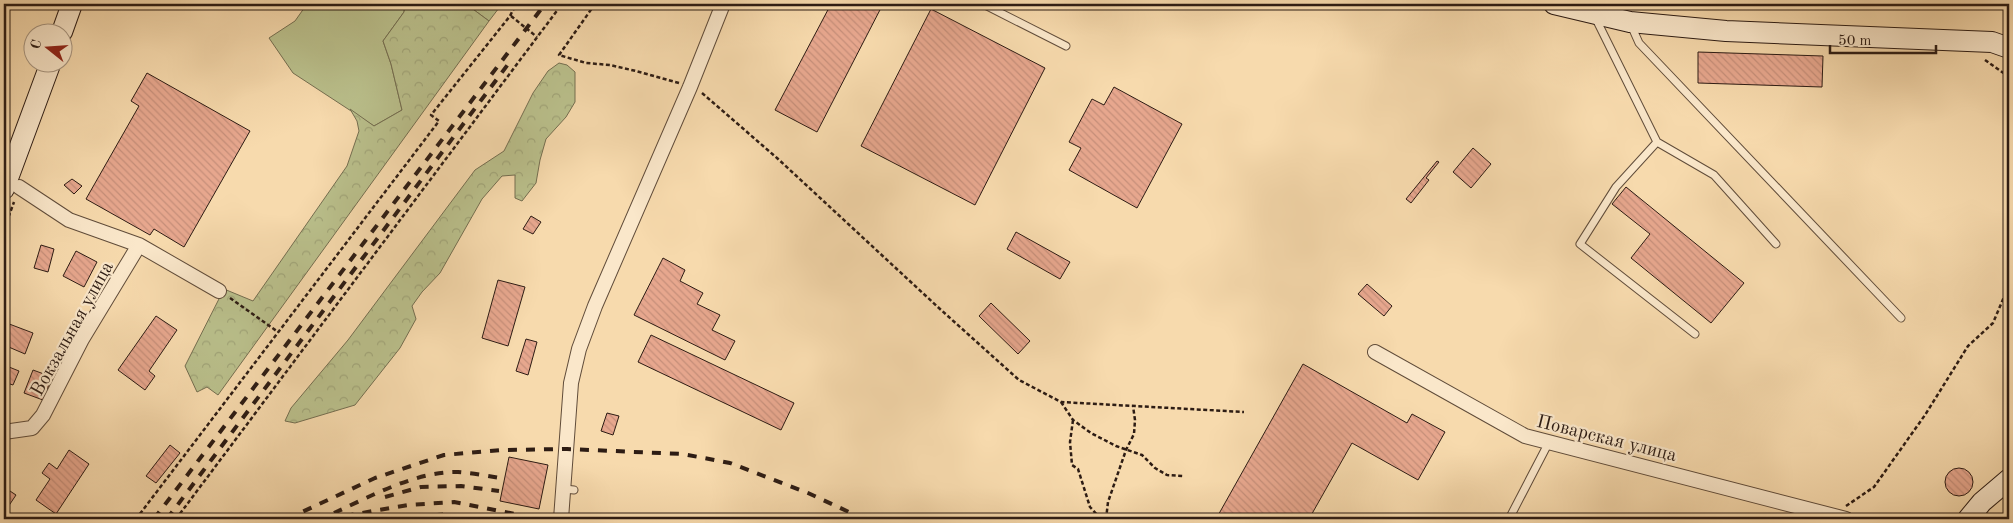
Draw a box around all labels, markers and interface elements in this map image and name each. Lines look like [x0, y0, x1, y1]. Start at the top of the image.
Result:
north arrow [22, 22, 72, 72]
scale bar [1830, 22, 1937, 54]
text: 50 m [1838, 34, 1872, 49]
text: С [28, 38, 45, 51]
street label: Вокзальная улица [28, 258, 118, 400]
street label: Поварская улица [1534, 413, 1679, 466]

